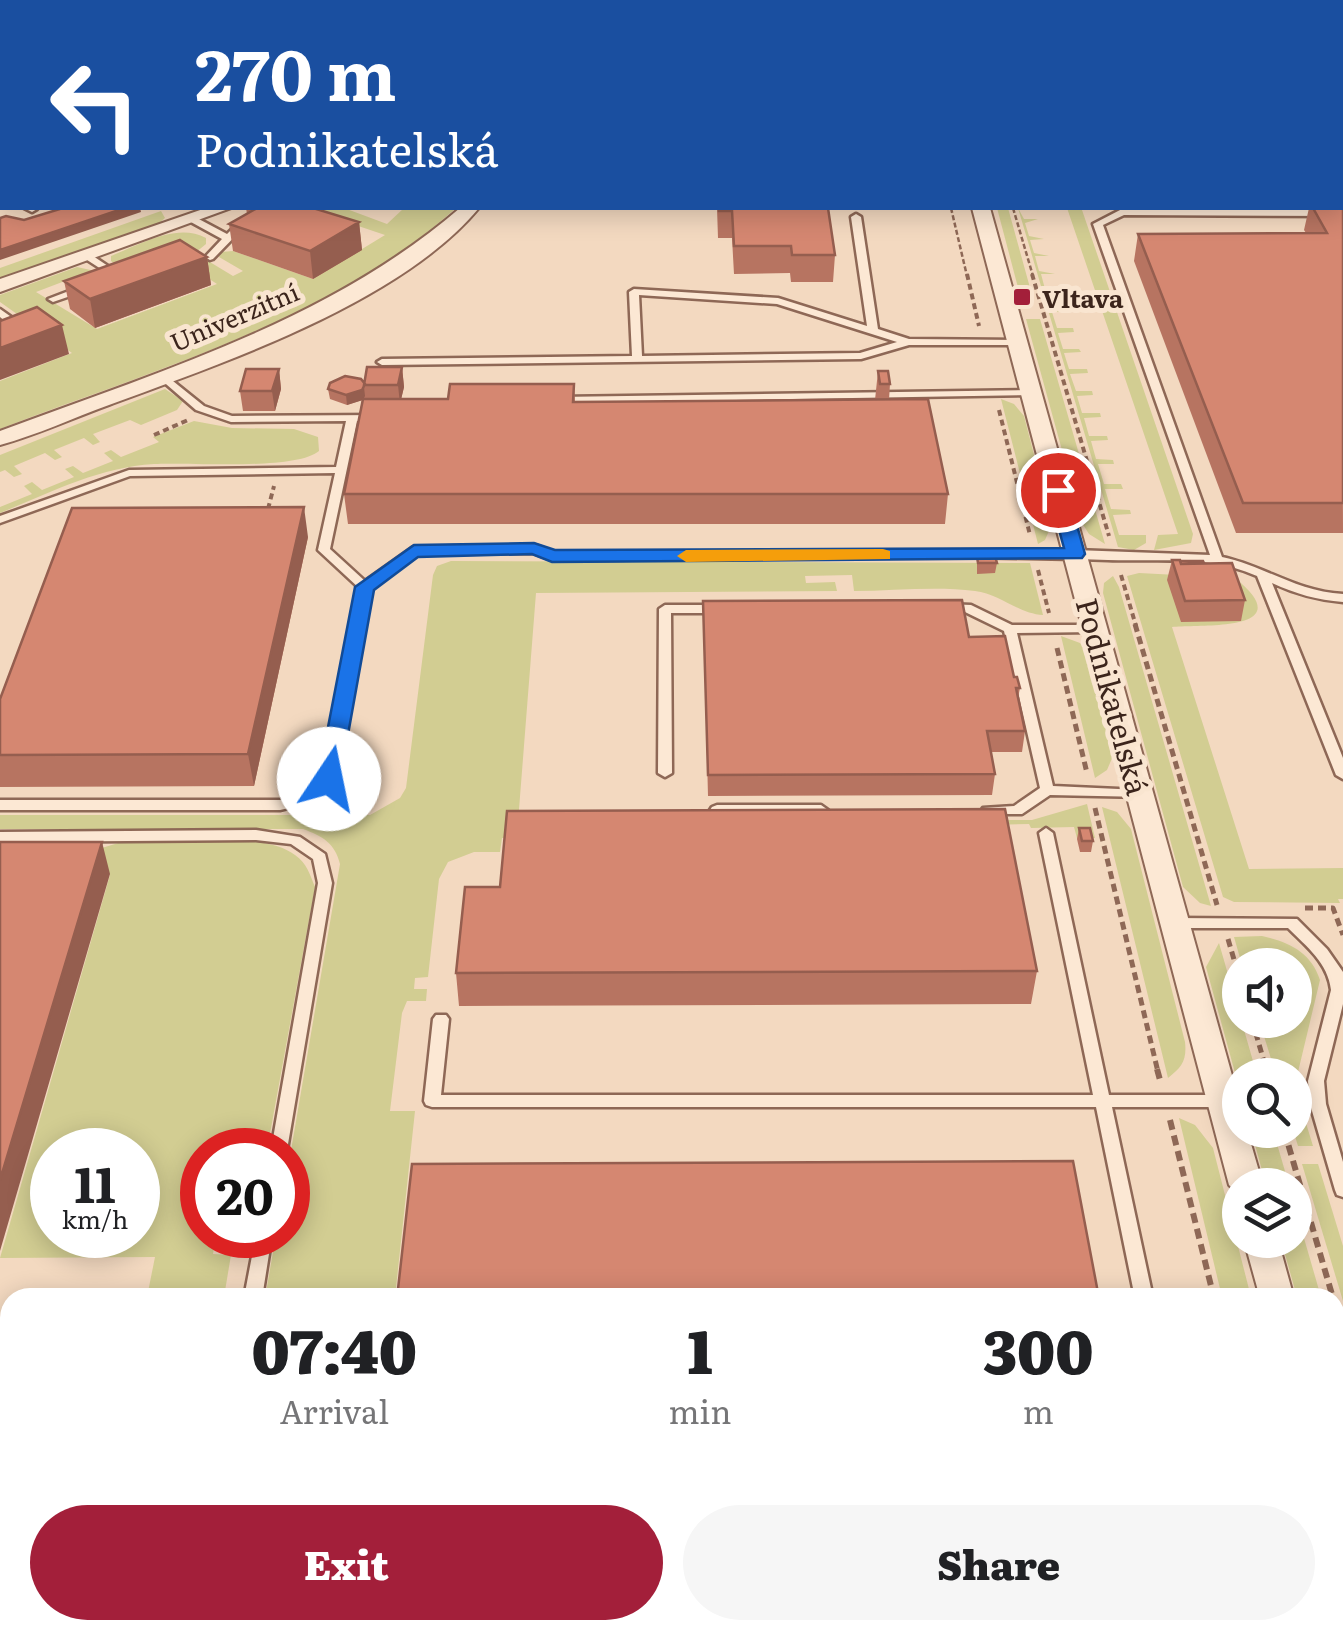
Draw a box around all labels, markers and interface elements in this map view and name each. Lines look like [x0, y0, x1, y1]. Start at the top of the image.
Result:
text: 270 m [195, 19, 397, 123]
icon: left [30, 40, 160, 170]
text: Podnikatelská [195, 114, 499, 181]
street label: Univerzitní [164, 272, 304, 360]
place label: Vltava [1042, 279, 1124, 316]
marker: Vltava [1011, 286, 1033, 308]
pin [1016, 448, 1101, 533]
icon: arrive [1031, 463, 1086, 518]
street label: Podnikatelská [1067, 593, 1162, 800]
position arrow [277, 727, 381, 831]
map controls [1222, 948, 1312, 1258]
button: sound [1222, 948, 1312, 1038]
button: search [1222, 1058, 1312, 1148]
speed limit sign: 20 [180, 1128, 310, 1258]
text: 11 [74, 1144, 116, 1218]
button: layers [1222, 1168, 1312, 1258]
text: km/h [62, 1200, 128, 1237]
text: 07:40 [251, 1303, 417, 1392]
text: 1 [687, 1303, 713, 1392]
text: 300 [983, 1303, 1094, 1392]
text: Arrival [280, 1386, 389, 1434]
text: min [669, 1386, 731, 1434]
text: m [1023, 1386, 1054, 1434]
button: Exit [30, 1505, 663, 1620]
button: Share [683, 1505, 1315, 1620]

